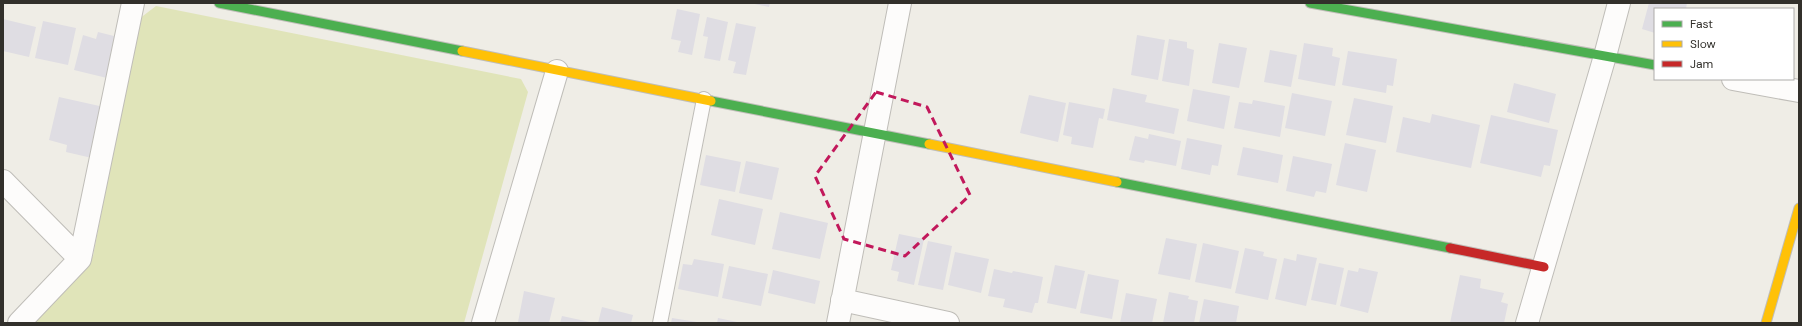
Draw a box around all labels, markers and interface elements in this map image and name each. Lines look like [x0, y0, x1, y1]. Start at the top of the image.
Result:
legend [1654, 8, 1794, 80]
text: Fast [1690, 16, 1713, 32]
text: Slow [1690, 36, 1716, 52]
text: Jam [1690, 56, 1713, 72]

